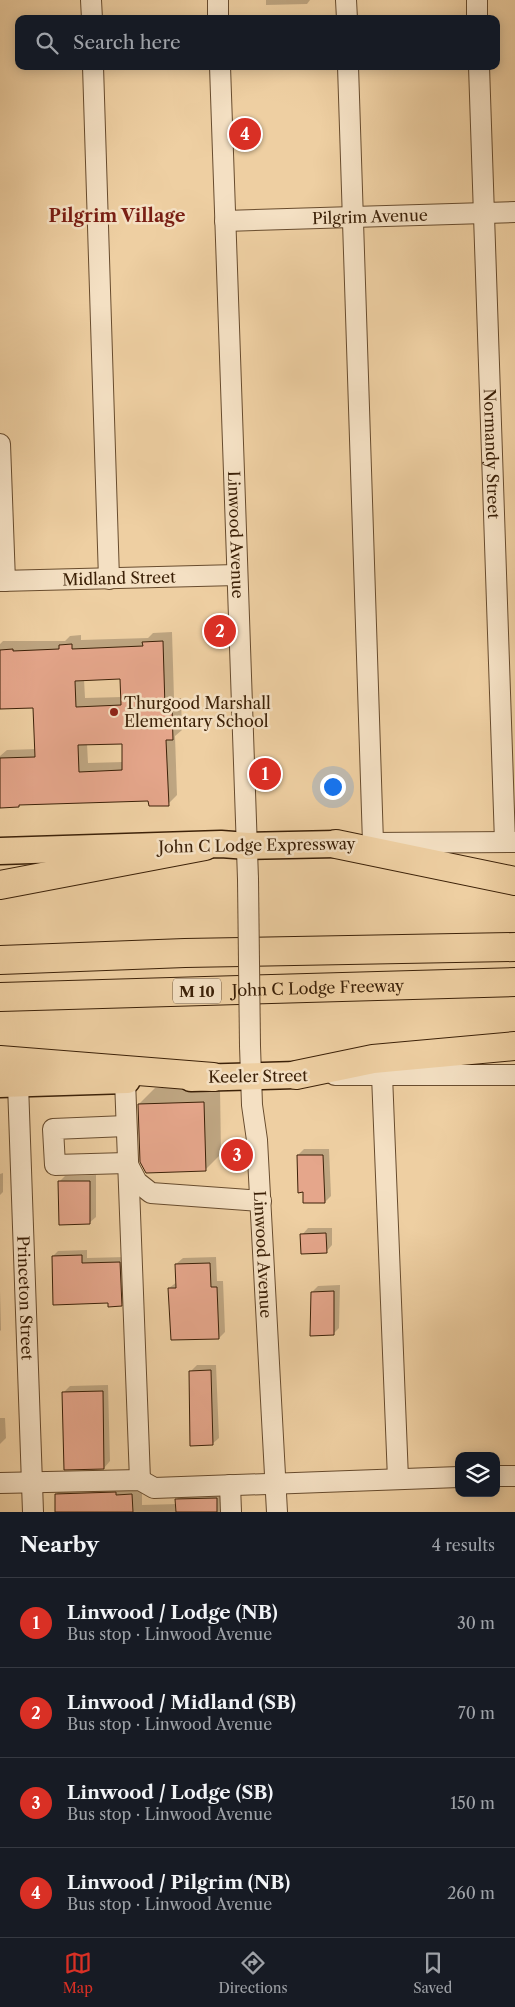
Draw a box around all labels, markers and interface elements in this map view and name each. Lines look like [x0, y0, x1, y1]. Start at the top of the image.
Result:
search box [15, 15, 500, 70]
icon: search [33, 29, 61, 57]
text: Search here [73, 31, 181, 54]
pin: 4 [229, 115, 261, 153]
district label: Pilgrim Village [49, 205, 186, 227]
street label: Pilgrim Avenue [312, 205, 428, 228]
street label: Normandy Street [480, 388, 504, 520]
street label: Linwood Avenue [224, 471, 248, 599]
street label: Midland Street [62, 567, 176, 589]
pin: 2 [204, 612, 236, 650]
place label: Thurgood Marshall Elementary School [124, 693, 271, 731]
marker: Thurgood Marshall Elementary School [108, 706, 120, 718]
pin: 1 [249, 755, 281, 793]
your location [320, 774, 346, 800]
street label: John C Lodge Expressway [155, 833, 357, 857]
street label: John C Lodge Freeway [229, 975, 405, 1000]
road number: M 10 [173, 978, 221, 1004]
street label: Keeler Street [208, 1065, 308, 1087]
pin: 3 [221, 1136, 253, 1174]
street label: Linwood Avenue [250, 1190, 277, 1319]
street label: Princeton Street [13, 1235, 38, 1361]
map controls [455, 1452, 500, 1497]
button: layers [455, 1452, 500, 1497]
text: Nearby [20, 1532, 99, 1557]
text: 4 results [432, 1535, 495, 1555]
text: Linwood / Lodge (NB) [67, 1601, 278, 1624]
text: 1 [32, 1613, 40, 1633]
text: 30 m [457, 1613, 495, 1633]
text: Bus stop · Linwood Avenue [67, 1624, 272, 1644]
text: Linwood / Midland (SB) [67, 1691, 296, 1714]
text: 2 [31, 1703, 41, 1723]
text: 70 m [458, 1703, 495, 1723]
text: Bus stop · Linwood Avenue [67, 1714, 272, 1734]
text: Linwood / Lodge (SB) [67, 1781, 273, 1804]
text: 3 [31, 1793, 41, 1813]
text: 150 m [450, 1793, 495, 1813]
text: Bus stop · Linwood Avenue [67, 1804, 272, 1824]
text: Linwood / Pilgrim (NB) [67, 1871, 290, 1894]
text: 4 [31, 1883, 41, 1903]
text: 260 m [447, 1883, 495, 1903]
text: Bus stop · Linwood Avenue [67, 1894, 272, 1914]
tab: Map [63, 1949, 93, 1997]
tab: Directions [218, 1949, 288, 1997]
tab: Saved [413, 1949, 452, 1997]

